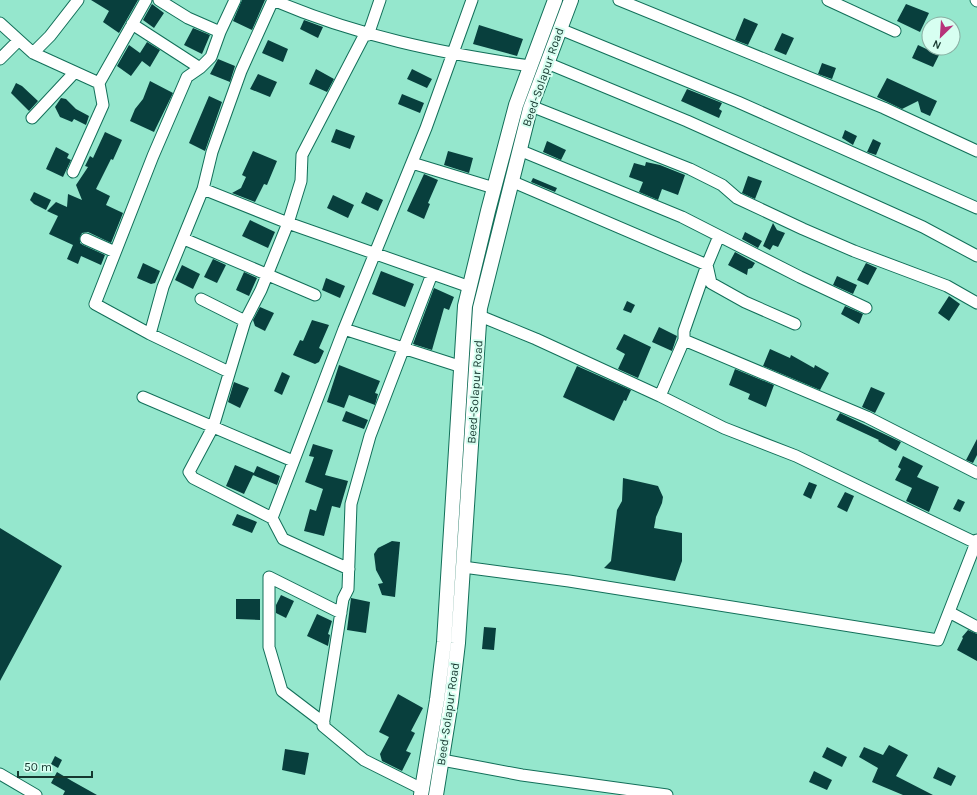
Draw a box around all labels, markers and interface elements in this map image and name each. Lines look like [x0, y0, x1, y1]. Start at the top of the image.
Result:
north arrow [921, 16, 961, 56]
street label: Beed-Solapur Road [519, 26, 567, 128]
text: N [931, 37, 943, 52]
street label: Beed-Solapur Road [464, 340, 486, 444]
street label: Beed-Solapur Road [434, 662, 462, 766]
scale bar [18, 753, 92, 779]
text: 50 m [24, 760, 52, 774]

